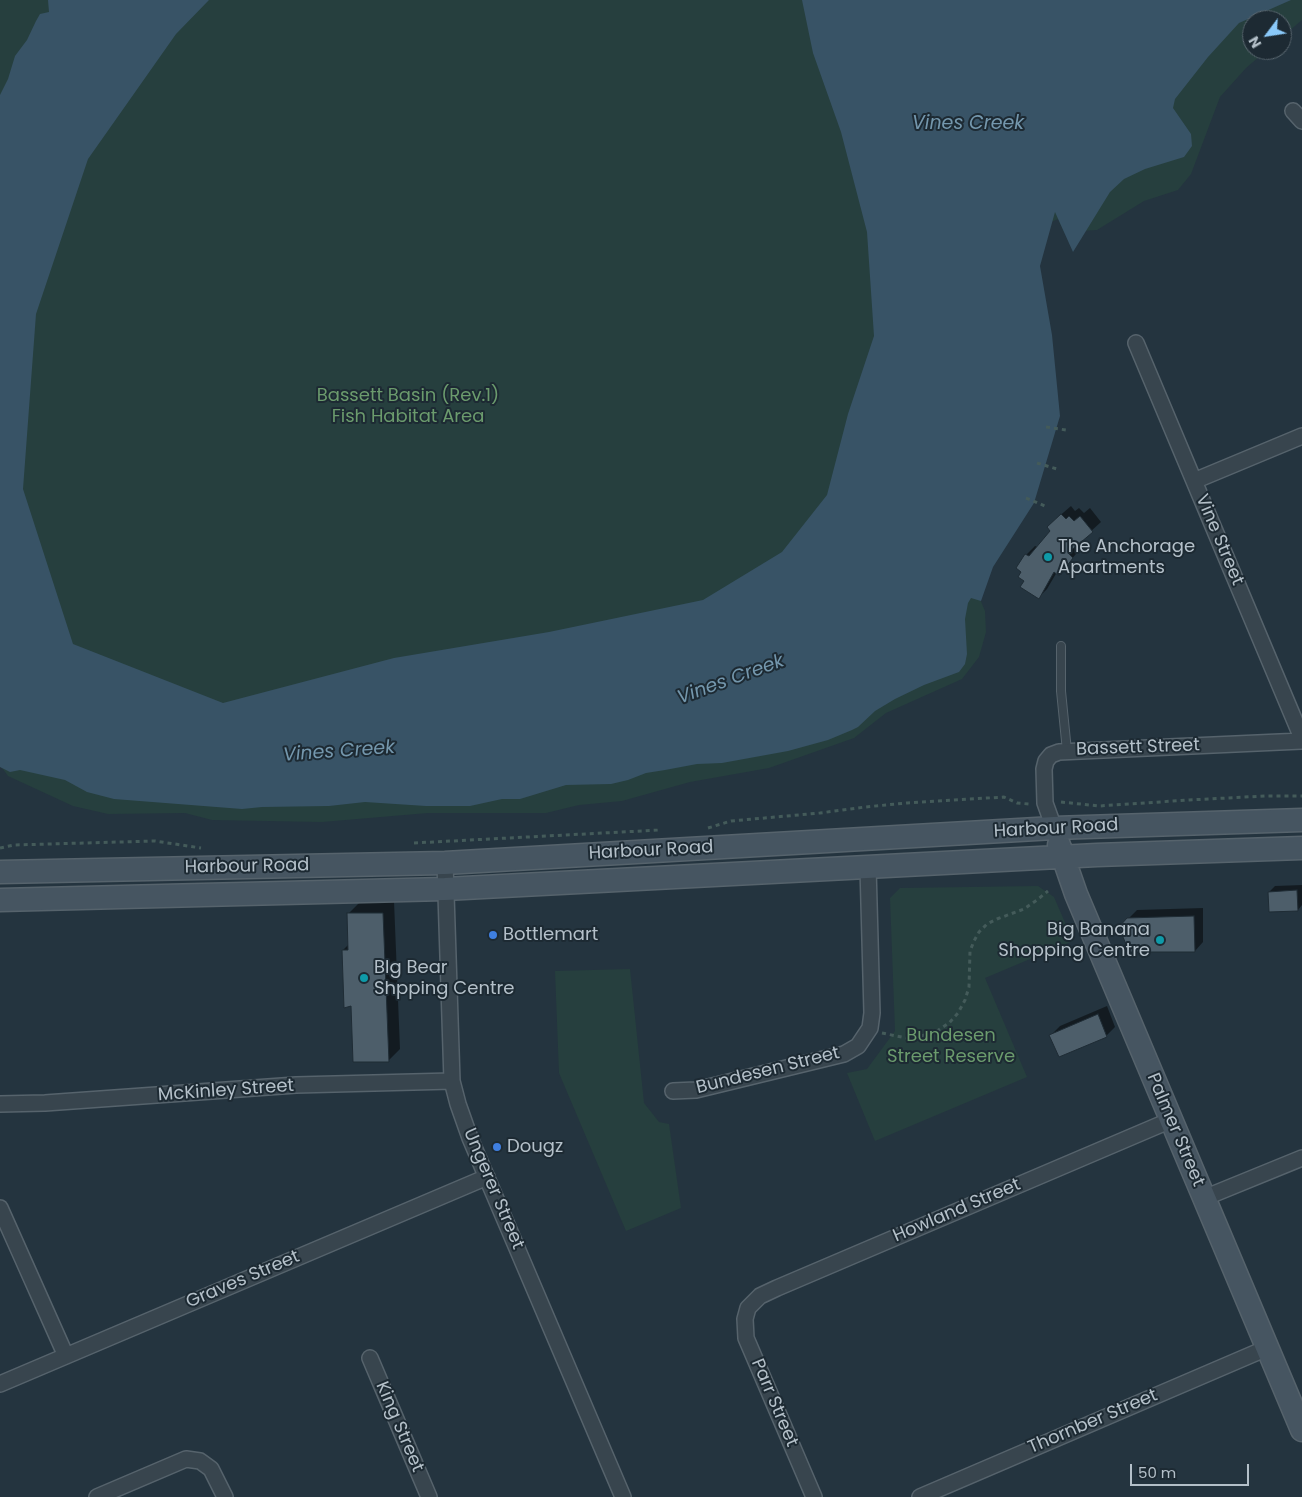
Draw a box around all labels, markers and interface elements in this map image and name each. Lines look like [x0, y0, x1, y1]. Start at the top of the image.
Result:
north arrow [1242, 10, 1292, 60]
text: N [1244, 33, 1266, 52]
water label: Vines Creek [912, 113, 1024, 135]
park label: Bassett Basin (Rev.1) Fish Habitat Area [317, 385, 499, 428]
street label: Vine Street [1190, 491, 1248, 589]
place label: The Anchorage Apartments [1058, 536, 1195, 578]
marker: The Anchorage Apartments [1042, 551, 1054, 563]
water label: Vines Creek [674, 650, 788, 710]
street label: Bassett Street [1076, 735, 1200, 761]
water label: Vines Creek [282, 737, 396, 767]
street label: Harbour Road [993, 815, 1119, 843]
street label: Harbour Road [588, 837, 714, 865]
street label: Harbour Road [184, 855, 310, 879]
place label: Big Banana Shopping Centre [998, 919, 1150, 962]
place label: Bottlemart [503, 924, 598, 946]
marker: Bottlemart [487, 929, 499, 941]
marker: Big Banana Shopping Centre [1154, 934, 1166, 946]
place label: BIg Bear Shpping Centre [374, 957, 514, 1000]
marker: BIg Bear Shpping Centre [358, 972, 370, 984]
park label: Bundesen Street Reserve [887, 1025, 1015, 1068]
street label: Bundesen Street [694, 1043, 842, 1099]
street label: Palmer Street [1141, 1070, 1209, 1190]
street label: McKinley Street [157, 1075, 295, 1107]
street label: Ungerer Street [458, 1125, 528, 1253]
place label: Dougz [507, 1136, 563, 1158]
marker: Dougz [491, 1141, 503, 1153]
street label: Howland Street [890, 1174, 1024, 1248]
street label: Graves Street [183, 1246, 303, 1314]
street label: Parr Street [746, 1356, 802, 1450]
street label: King Street [370, 1378, 428, 1476]
street label: Thornber Street [1025, 1385, 1161, 1459]
scale bar [1132, 1454, 1251, 1486]
text: 50 m [1138, 1462, 1176, 1483]

